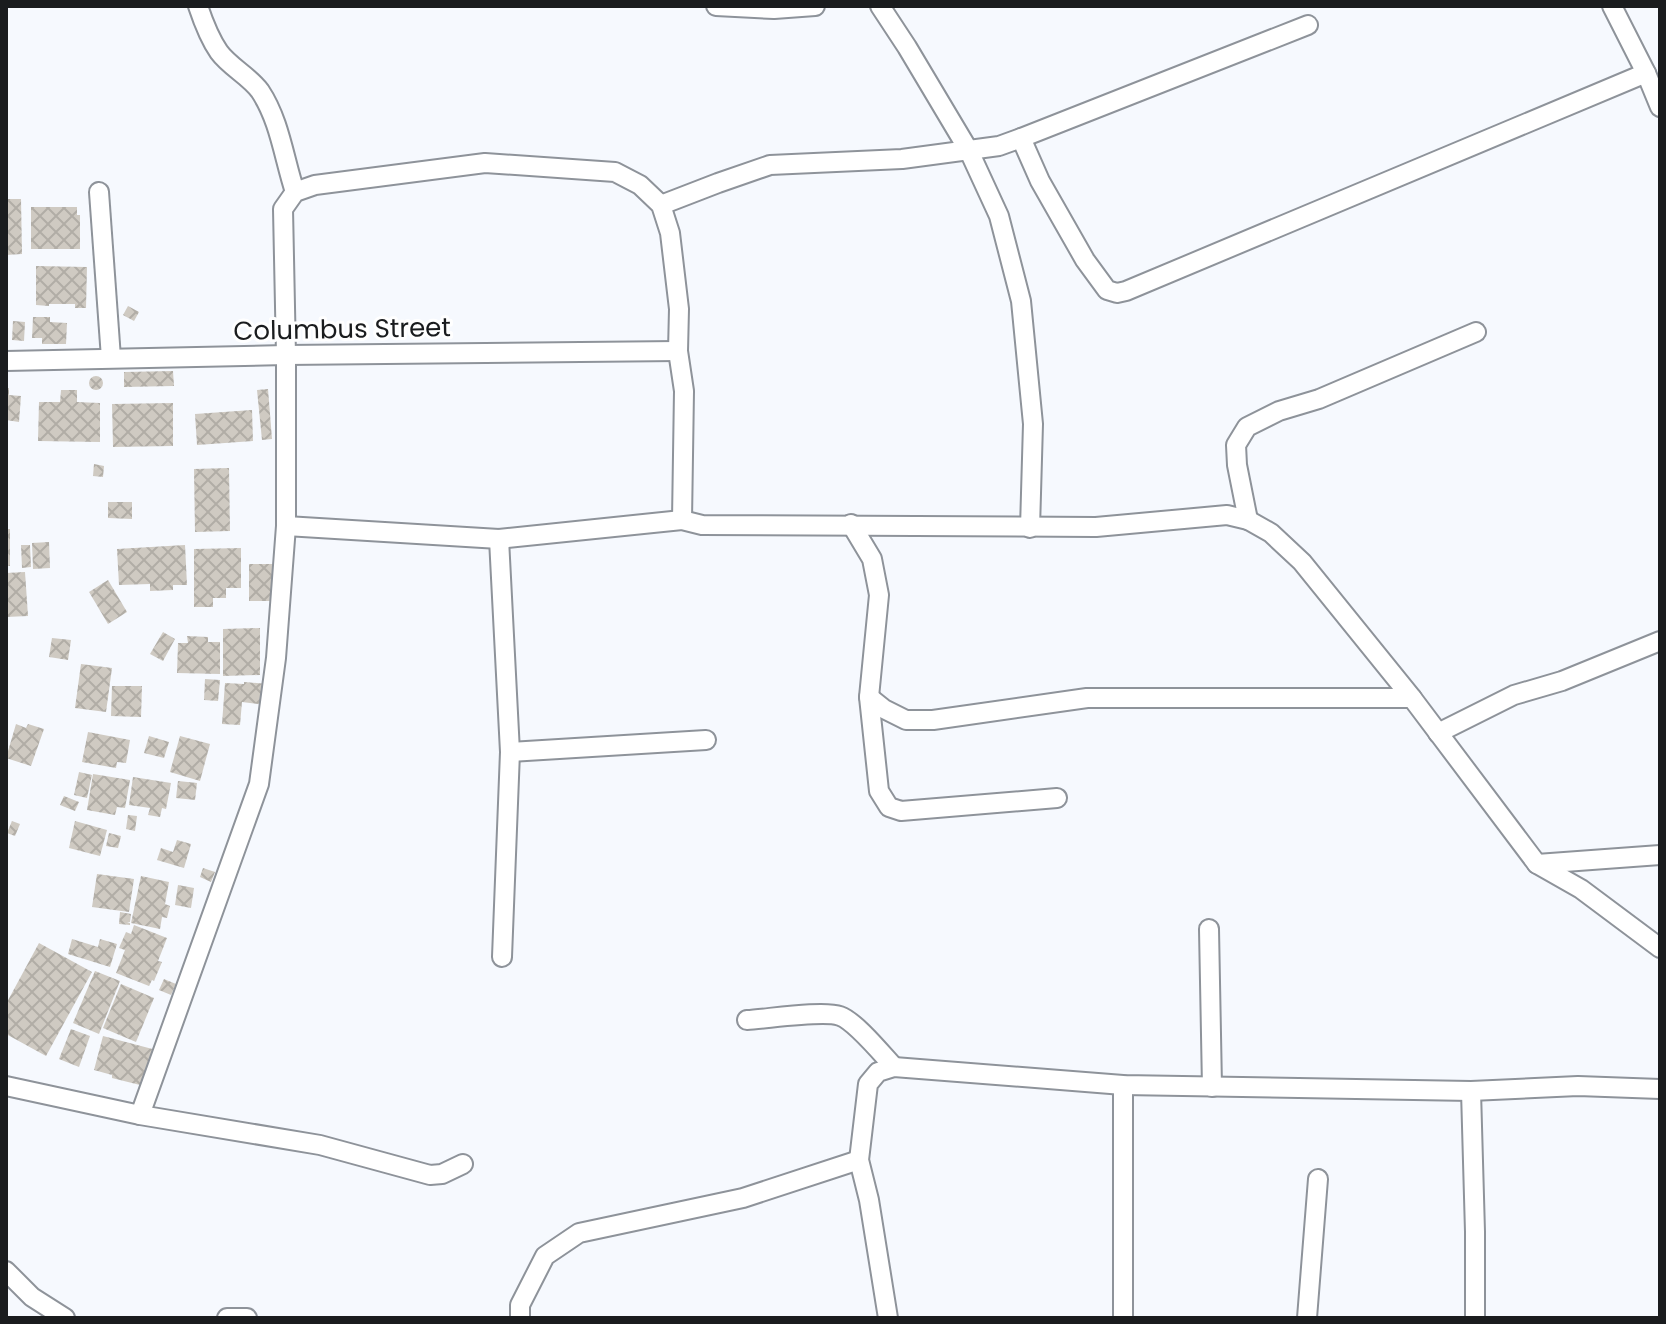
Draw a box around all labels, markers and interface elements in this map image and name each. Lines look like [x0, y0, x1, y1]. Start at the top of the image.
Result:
street label: Columbus Street [233, 309, 451, 349]

